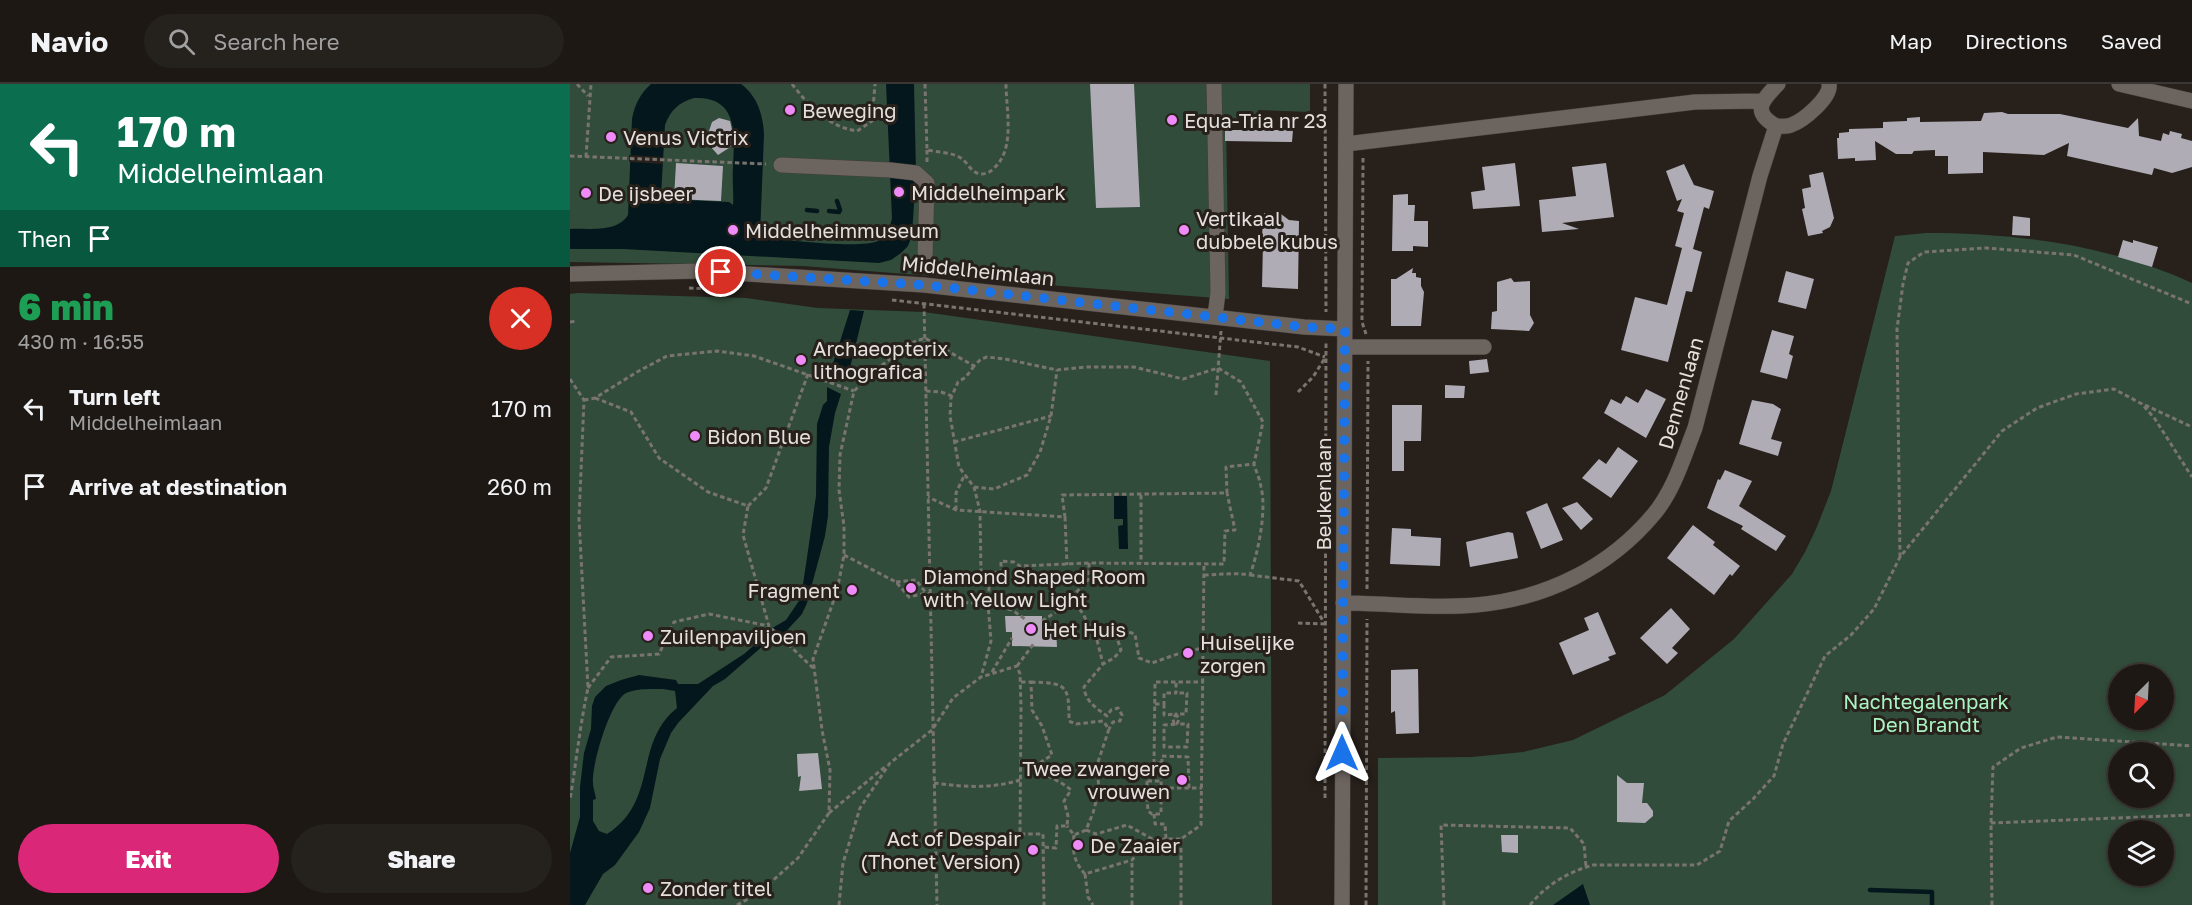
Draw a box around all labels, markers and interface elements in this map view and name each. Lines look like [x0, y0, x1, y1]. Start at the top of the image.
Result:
search box [144, 14, 564, 68]
text: Navio [30, 25, 108, 58]
icon: search [165, 25, 198, 58]
text: Search here [213, 28, 339, 55]
text: Map [1889, 28, 1932, 54]
text: Directions [1965, 28, 2068, 54]
text: Saved [2101, 28, 2162, 54]
place label: Beweging [802, 98, 897, 122]
marker: Beweging [783, 103, 797, 117]
text: 170 m [117, 106, 236, 156]
icon: left [18, 108, 96, 186]
place label: Equa-Tria nr 23 [1184, 108, 1327, 132]
marker: Equa-Tria nr 23 [1165, 113, 1179, 127]
place label: Venus Victrix [623, 125, 749, 149]
marker: Venus Victrix [604, 130, 618, 144]
text: Middelheimlaan [117, 157, 324, 189]
place label: Middelheimpark [911, 180, 1066, 204]
place label: De ijsbeer [598, 181, 693, 205]
marker: Middelheimpark [892, 185, 906, 199]
marker: De ijsbeer [579, 186, 593, 200]
place label: Vertikaal dubbele kubus [1196, 206, 1338, 253]
place label: Middelheimmuseum [745, 218, 939, 242]
icon: arrive [83, 222, 116, 255]
marker: Middelheimmuseum [726, 223, 740, 237]
marker: Vertikaal dubbele kubus [1177, 223, 1191, 237]
text: Then [18, 225, 71, 252]
pin [695, 246, 746, 297]
street label: Middelheimlaan [900, 250, 1056, 290]
icon: arrive [704, 255, 737, 288]
text: 6 min [18, 285, 114, 328]
button: close [489, 287, 552, 350]
text: 430 m · 16:55 [18, 329, 144, 353]
street label: Dennenlaan [1653, 334, 1707, 452]
place label: Archaeopterix lithografica [813, 336, 948, 383]
marker: Archaeopterix lithografica [794, 353, 808, 367]
text: Turn left [69, 383, 160, 410]
icon: left [18, 392, 51, 425]
text: 170 m [491, 395, 552, 422]
text: Middelheimlaan [69, 410, 222, 434]
place label: Bidon Blue [707, 424, 811, 448]
marker: Bidon Blue [688, 429, 702, 443]
street label: Beukenlaan [1311, 437, 1335, 551]
icon: arrive [18, 470, 51, 503]
text: Arrive at destination [69, 473, 287, 500]
text: 260 m [487, 473, 552, 500]
place label: Diamond Shaped Room with Yellow Light [923, 564, 1146, 611]
place label: Fragment [748, 578, 840, 602]
marker: Diamond Shaped Room with Yellow Light [904, 581, 918, 595]
marker: Fragment [845, 583, 859, 597]
place label: Het Huis [1043, 617, 1126, 641]
marker: Het Huis [1024, 622, 1038, 636]
place label: Zuilenpaviljoen [660, 624, 807, 648]
marker: Zuilenpaviljoen [641, 629, 655, 643]
place label: Huiselijke zorgen [1200, 630, 1294, 677]
marker: Huiselijke zorgen [1181, 646, 1195, 660]
north arrow [2108, 664, 2174, 730]
map controls [2108, 664, 2174, 886]
park label: Nachtegalenpark Den Brandt [1843, 689, 2009, 736]
position arrow [1310, 721, 1374, 785]
button: search [2108, 742, 2174, 808]
place label: Twee zwangere vrouwen [1022, 756, 1170, 803]
marker: Twee zwangere vrouwen [1175, 773, 1189, 787]
button: layers [2108, 820, 2174, 886]
button: Exit [18, 824, 279, 893]
button: Share [291, 824, 552, 893]
place label: Act of Despair (Thonet Version) [860, 826, 1021, 873]
place label: De Zaaier [1090, 833, 1180, 857]
marker: De Zaaier [1071, 838, 1085, 852]
marker: Act of Despair (Thonet Version) [1026, 843, 1040, 857]
place label: Zonder titel [660, 876, 772, 900]
marker: Zonder titel [641, 881, 655, 895]

